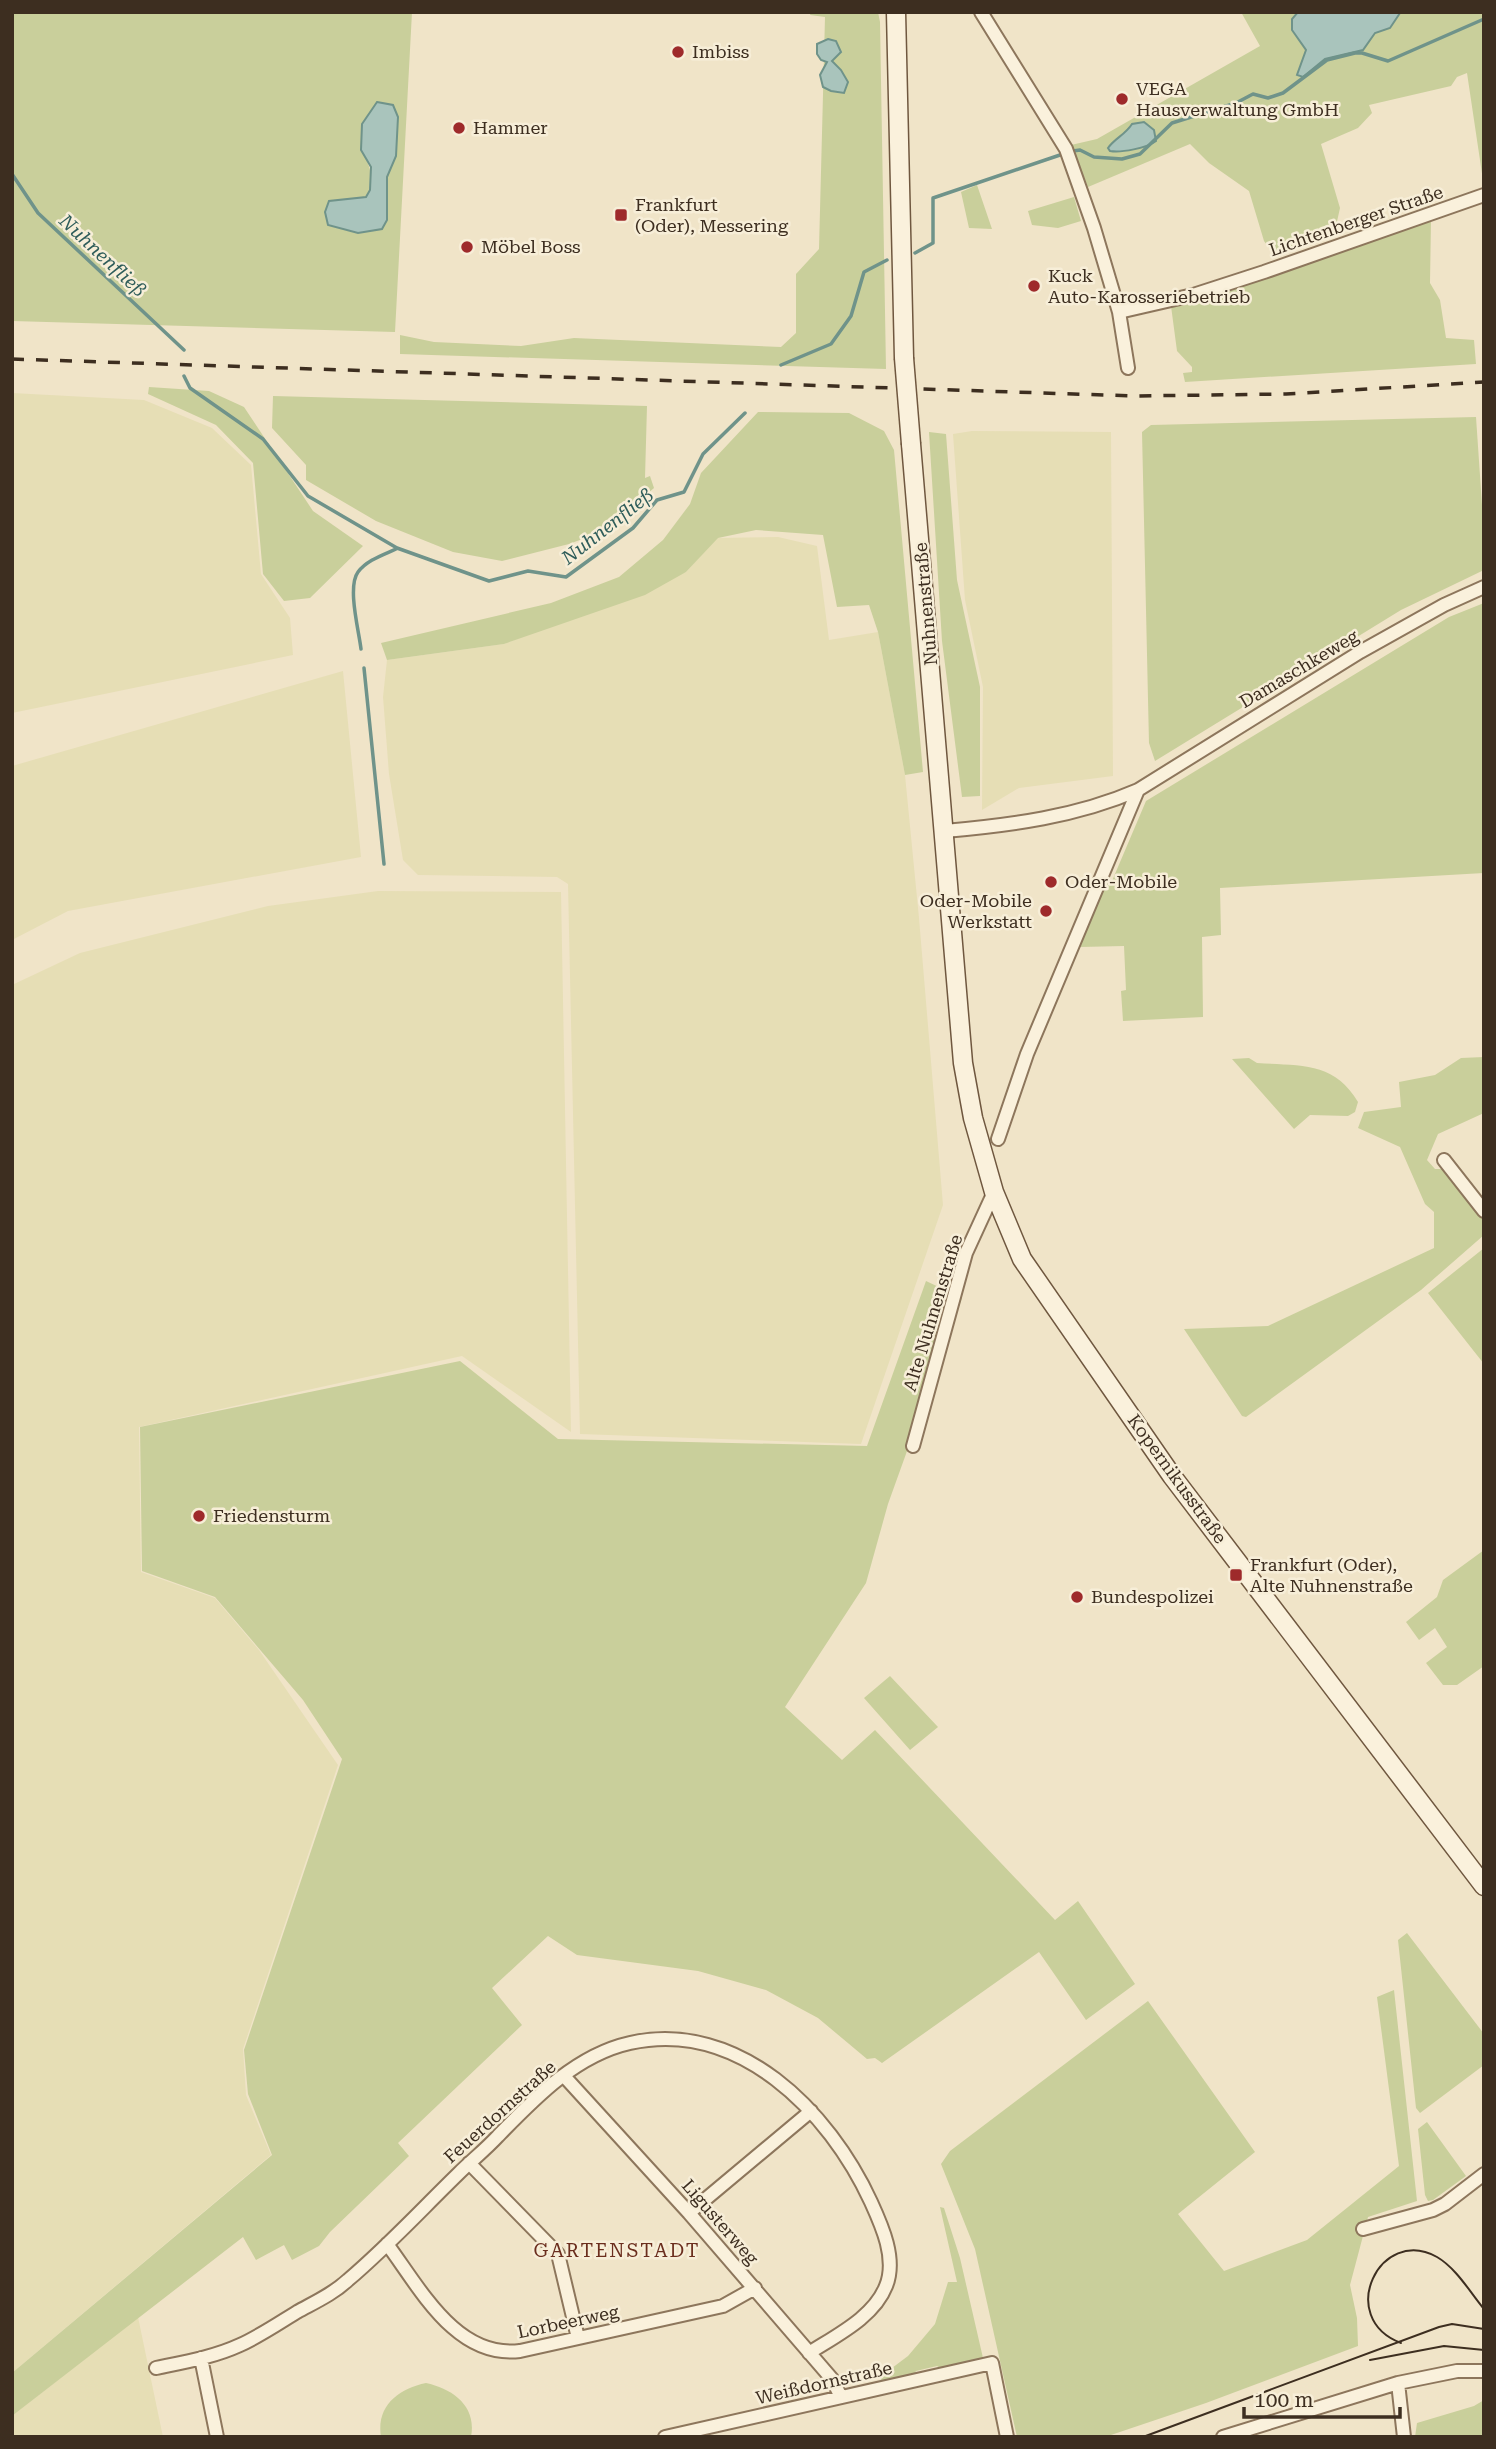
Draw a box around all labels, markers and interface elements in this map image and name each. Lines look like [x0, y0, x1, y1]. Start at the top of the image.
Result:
place label: Imbiss [692, 41, 749, 62]
marker: Imbiss [670, 44, 686, 60]
place label: VEGA Hausverwaltung GmbH [1136, 78, 1339, 120]
marker: VEGA Hausverwaltung GmbH [1114, 91, 1130, 107]
place label: Hammer [473, 117, 548, 138]
marker: Hammer [451, 120, 467, 136]
street label: Lichtenberger Straße [1266, 181, 1446, 260]
place label: Frankfurt (Oder), Messering [635, 194, 789, 236]
marker: Frankfurt (Oder), Messering [613, 207, 629, 223]
water label: Nuhnenfließ [54, 209, 151, 301]
place label: Möbel Boss [481, 236, 581, 257]
marker: Möbel Boss [459, 239, 475, 255]
place label: Kuck Auto-Karosseriebetrieb [1048, 265, 1250, 307]
marker: Kuck Auto-Karosseriebetrieb [1026, 278, 1042, 294]
water label: Nuhnenfließ [556, 483, 658, 570]
street label: Nuhnenstraße [910, 541, 941, 666]
street label: Damaschkeweg [1236, 624, 1363, 712]
place label: Oder-Mobile [1065, 871, 1177, 892]
marker: Oder-Mobile [1043, 874, 1059, 890]
place label: Oder-Mobile Werkstatt [920, 890, 1032, 932]
marker: Oder-Mobile Werkstatt [1038, 903, 1054, 919]
street label: Alte Nuhnenstraße [899, 1232, 966, 1394]
street label: Kopernikusstraße [1124, 1410, 1231, 1547]
place label: Friedensturm [213, 1505, 330, 1526]
marker: Friedensturm [191, 1508, 207, 1524]
place label: Frankfurt (Oder), Alte Nuhnenstraße [1250, 1554, 1413, 1596]
marker: Frankfurt (Oder), Alte Nuhnenstraße [1228, 1567, 1244, 1583]
place label: Bundespolizei [1091, 1586, 1214, 1607]
marker: Bundespolizei [1069, 1589, 1085, 1605]
street label: Feuerdornstraße [439, 2056, 560, 2167]
street label: Ligusterweg [678, 2175, 763, 2269]
district label: GARTENSTADT [534, 2239, 700, 2262]
street label: Lorbeerweg [515, 2300, 621, 2343]
street label: Weißdornstraße [754, 2357, 894, 2408]
scale bar [1244, 2376, 1400, 2420]
text: 100 m [1254, 2388, 1314, 2412]

